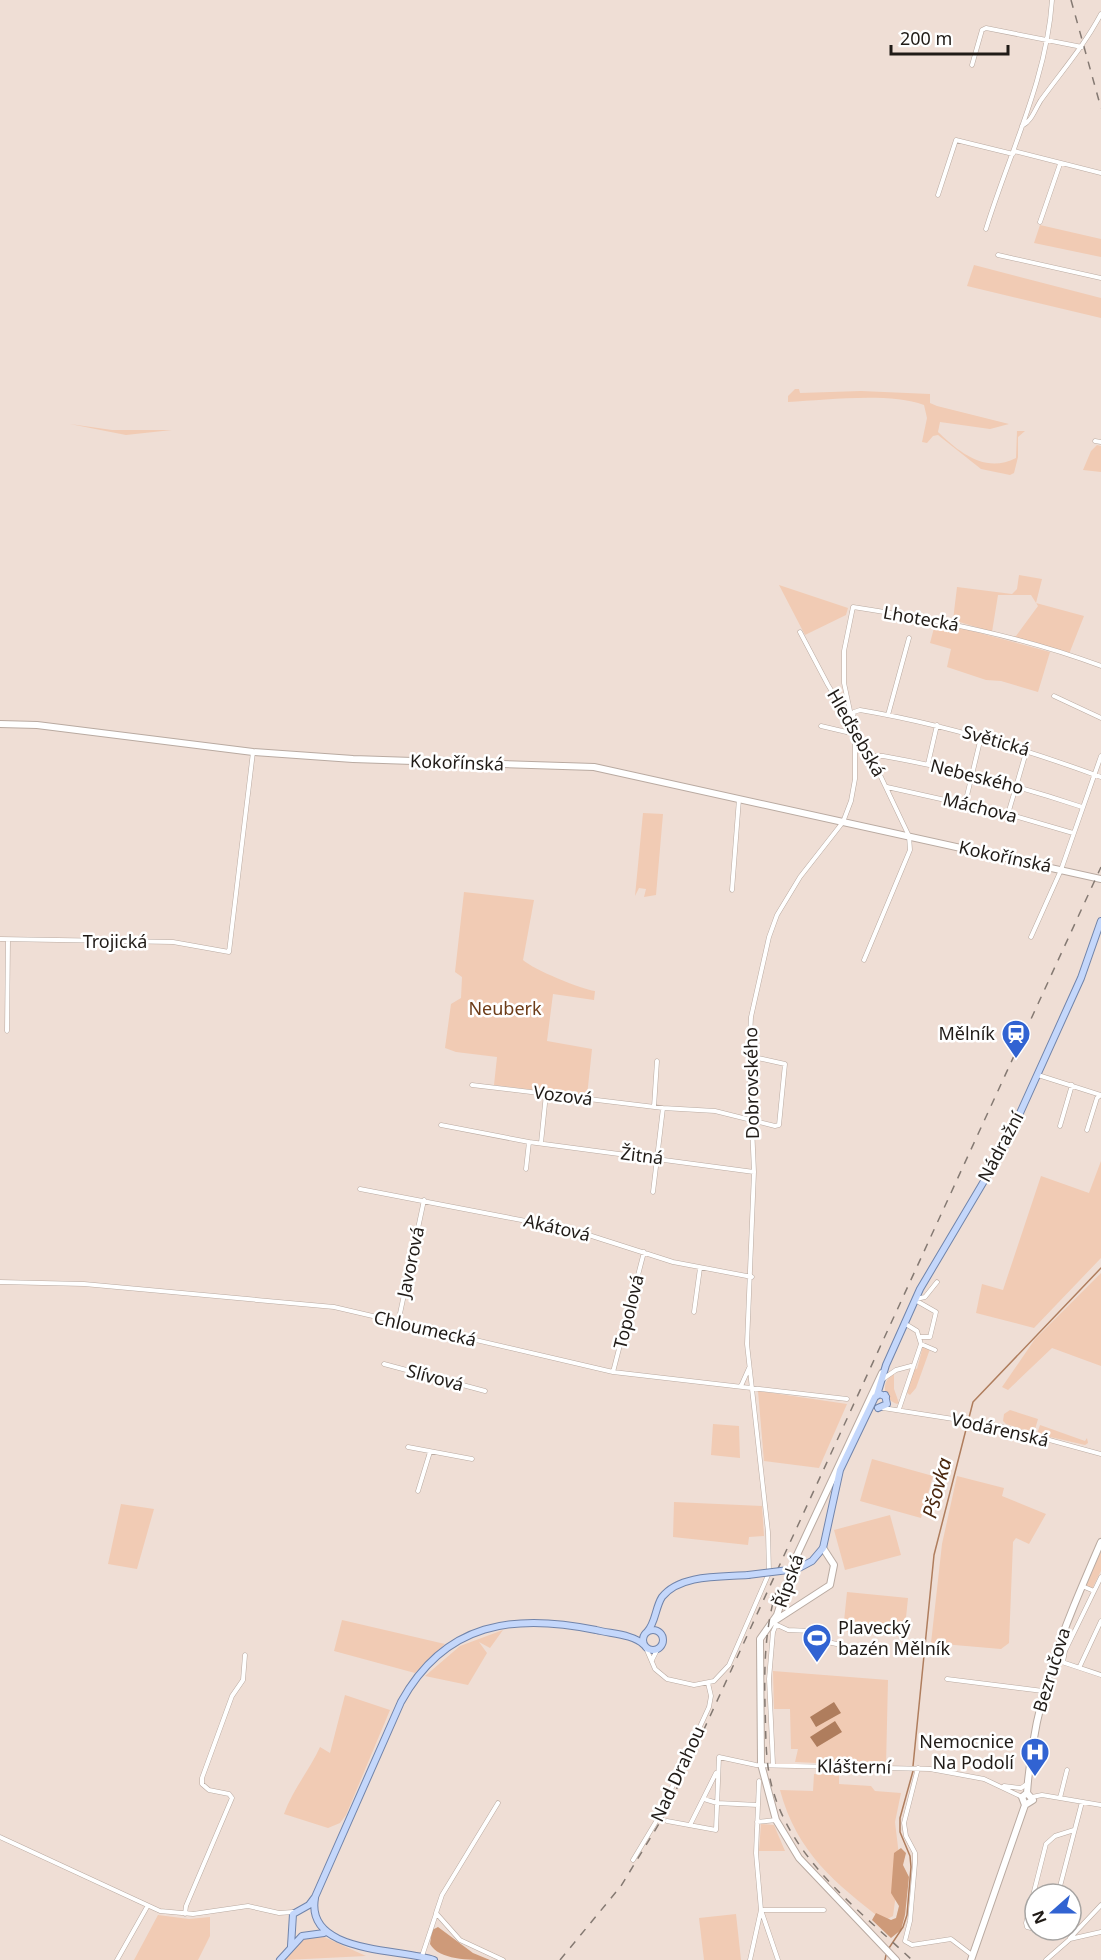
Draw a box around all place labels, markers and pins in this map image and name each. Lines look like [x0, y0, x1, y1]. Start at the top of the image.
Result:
station icon: Mělník [1000, 1018, 1032, 1060]
place label: Mělník [938, 1021, 995, 1045]
place label: Plavecký bazén Mělník [838, 1615, 950, 1660]
sports icon: Plavecký bazén Mělník [801, 1622, 833, 1664]
place label: Nemocnice Na Podolí [919, 1729, 1014, 1774]
hospital icon: Nemocnice Na Podolí [1019, 1736, 1051, 1778]

